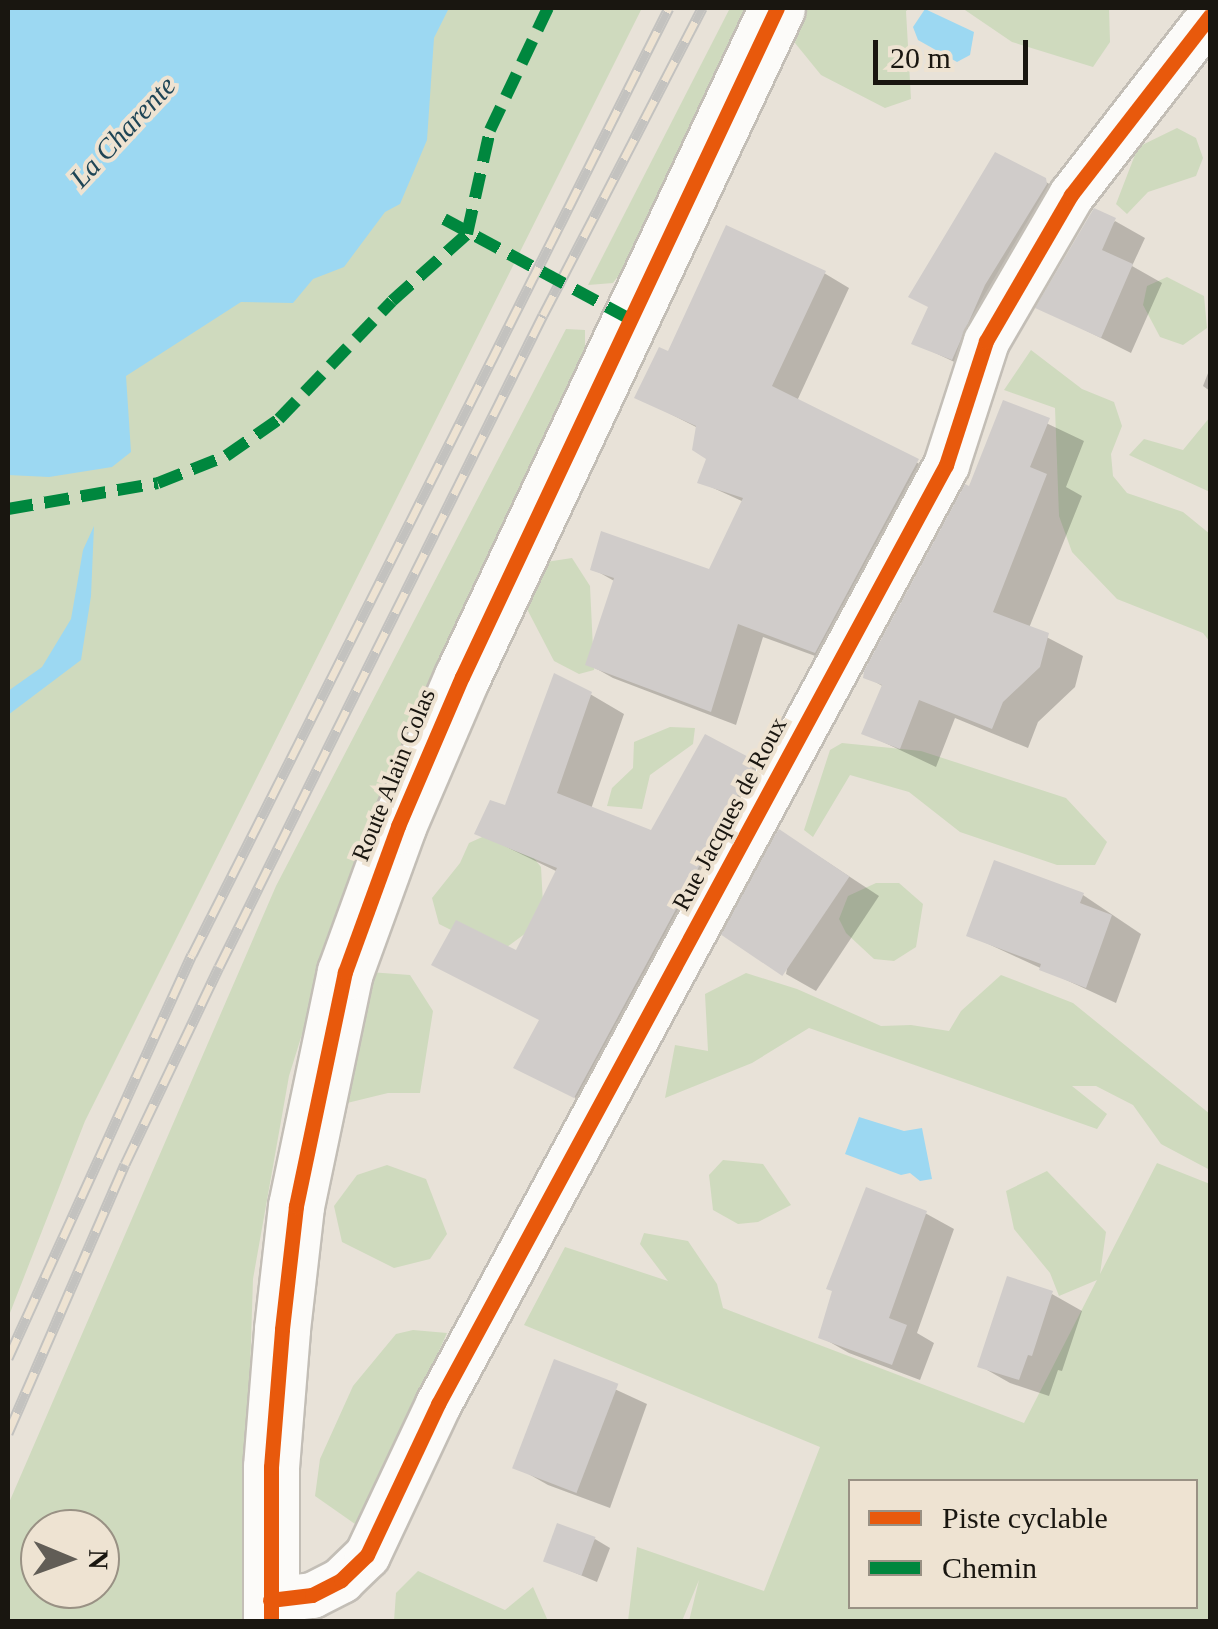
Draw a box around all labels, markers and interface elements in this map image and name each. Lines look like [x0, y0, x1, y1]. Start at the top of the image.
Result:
scale bar [878, 20, 1033, 82]
text: 20 m [890, 41, 951, 74]
water label: La Charente [63, 69, 183, 195]
street label: Route Alain Colas [345, 684, 443, 866]
street label: Rue Jacques de Roux [666, 712, 794, 916]
legend [848, 1479, 1198, 1609]
text: Piste cyclable [942, 1501, 1108, 1534]
north arrow [20, 1509, 120, 1609]
text: N [83, 1549, 114, 1570]
text: Chemin [942, 1551, 1037, 1584]

